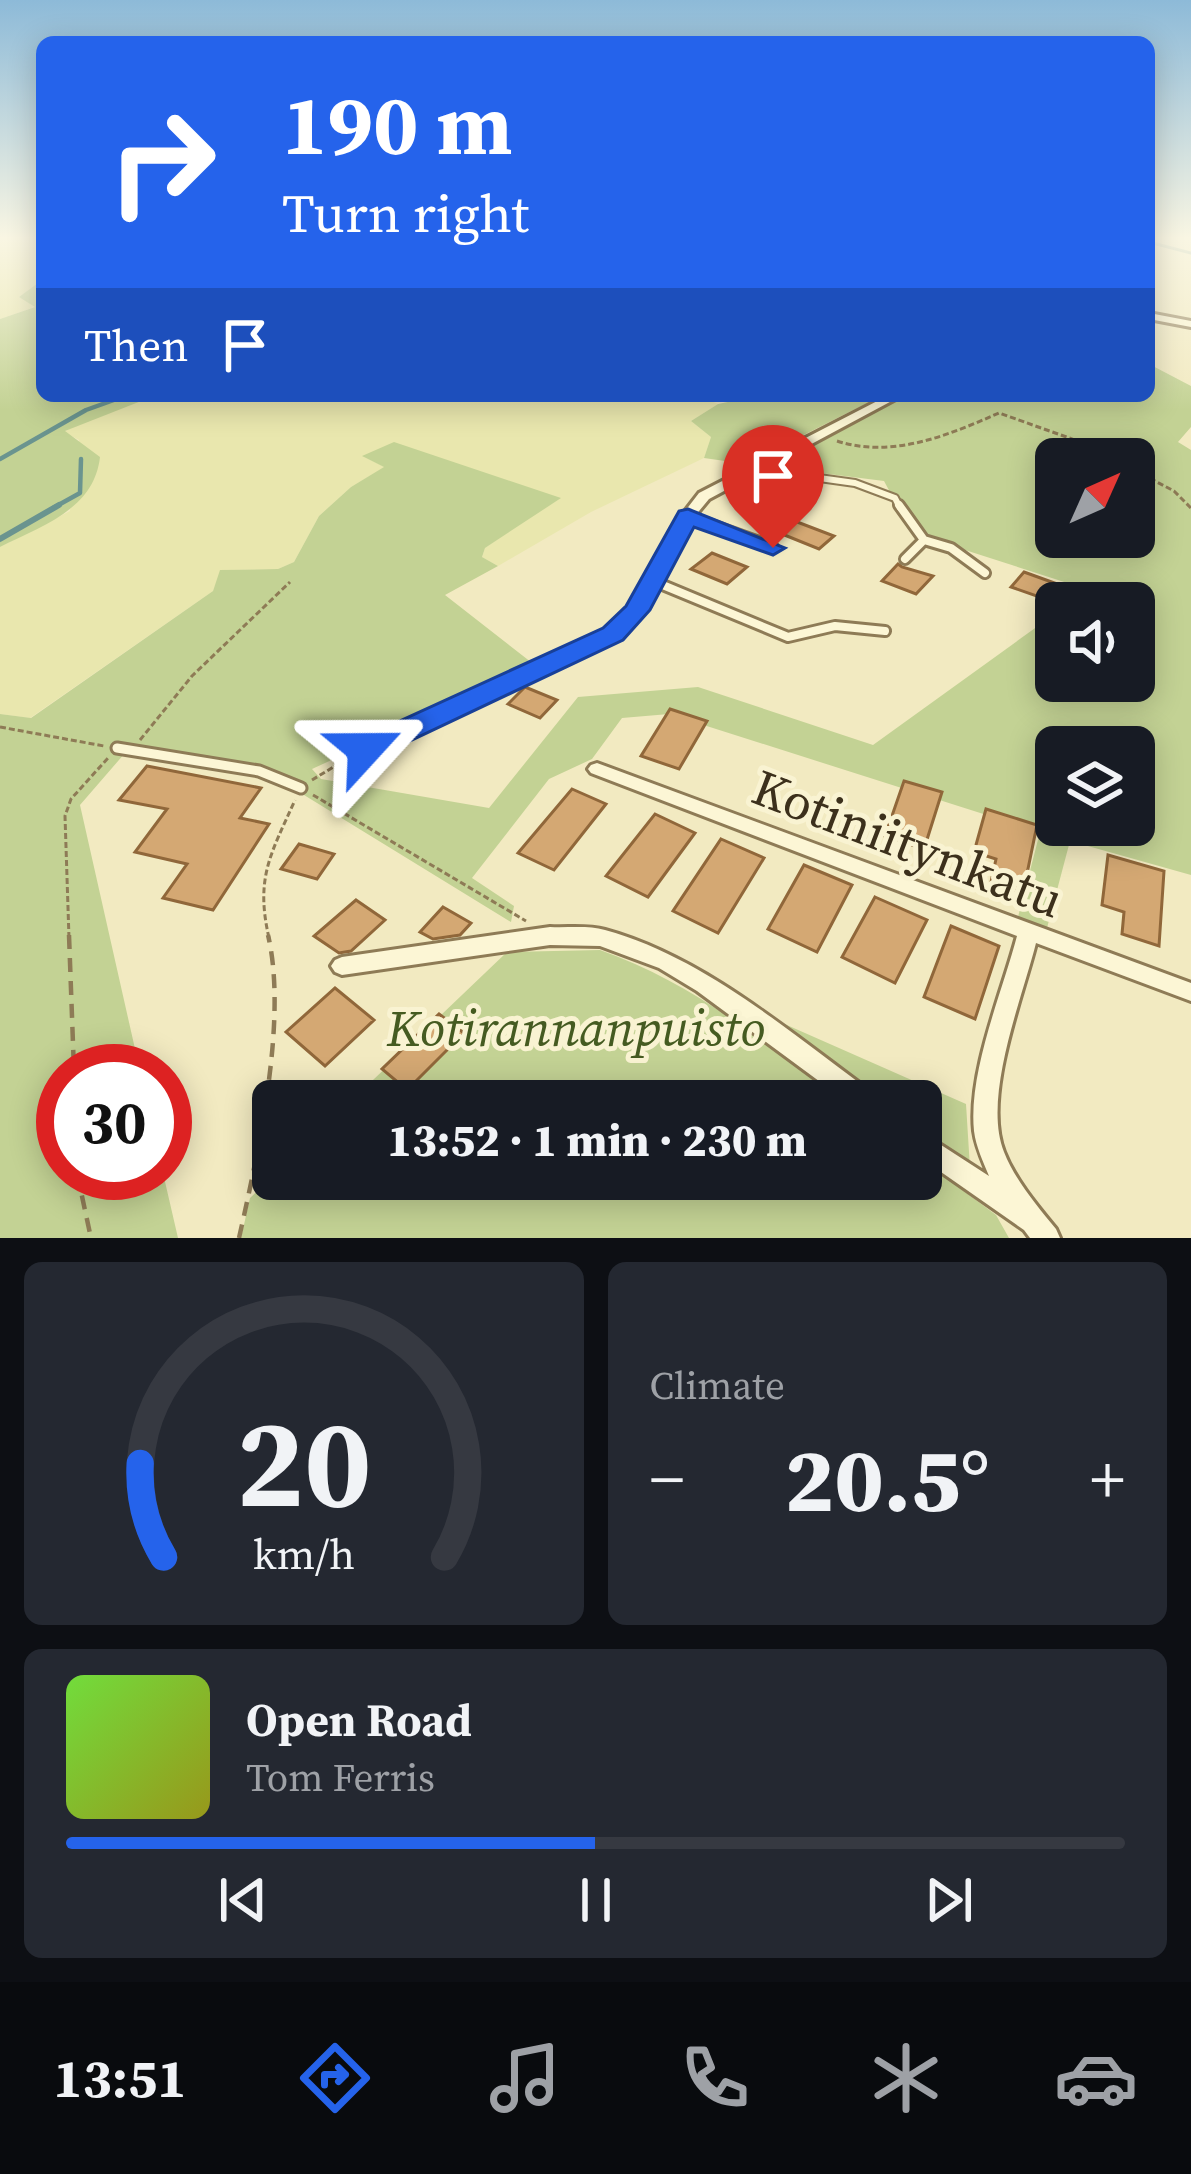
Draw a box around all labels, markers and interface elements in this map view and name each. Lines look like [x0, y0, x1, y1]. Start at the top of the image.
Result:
text: 190 m [282, 67, 513, 182]
icon: right [84, 84, 240, 240]
text: Turn right [282, 176, 529, 250]
icon: arrive [212, 312, 278, 378]
text: Then [84, 314, 188, 376]
pin [722, 425, 824, 548]
north arrow [1035, 438, 1155, 558]
map controls [1035, 438, 1155, 846]
icon: arrive [740, 443, 806, 509]
button: sound [1035, 582, 1155, 702]
position arrow [302, 686, 428, 812]
button: layers [1035, 726, 1155, 846]
street label: Kotiniitynkatu [743, 752, 1073, 934]
park label: Kotirannanpuisto [386, 993, 765, 1063]
speed limit sign: 30 [36, 1044, 192, 1200]
text: 13:52 · 1 min · 230 m [387, 1109, 807, 1171]
text: Climate [650, 1359, 785, 1412]
text: 20 [236, 1377, 371, 1548]
text: 20.5° [785, 1418, 990, 1541]
text: − [650, 1434, 684, 1524]
text: + [1090, 1434, 1125, 1524]
text: km/h [253, 1524, 355, 1582]
text: Open Road [246, 1689, 472, 1751]
text: Tom Ferris [246, 1751, 435, 1804]
icon: previous [210, 1867, 276, 1933]
icon: pause [563, 1867, 629, 1933]
icon: next [916, 1867, 982, 1933]
icon: directions [293, 2036, 377, 2120]
icon: music [483, 2036, 567, 2120]
icon: phone [673, 2036, 757, 2120]
icon: climate [864, 2036, 948, 2120]
icon: car [1054, 2036, 1138, 2120]
text: 13:51 [53, 2041, 186, 2115]

